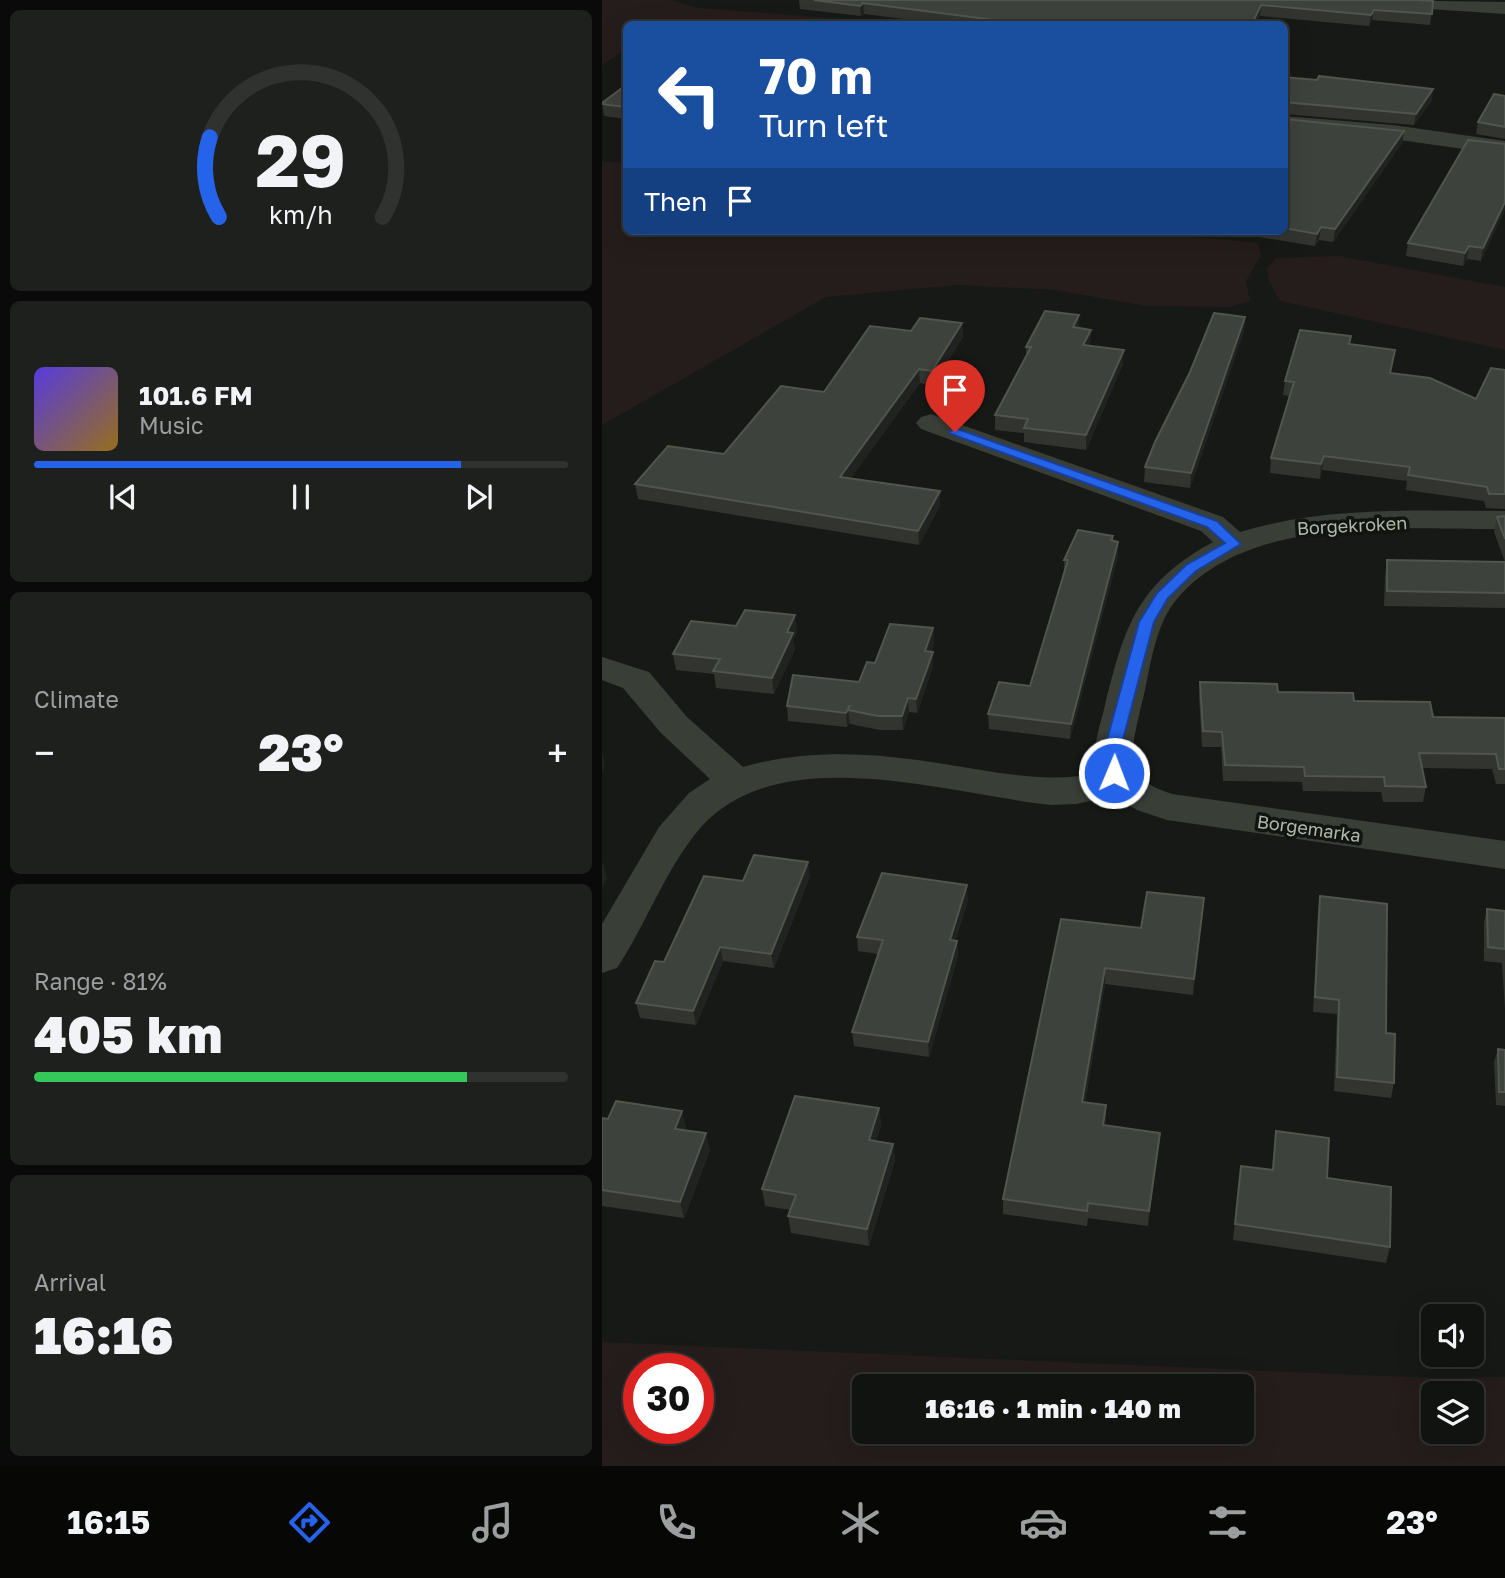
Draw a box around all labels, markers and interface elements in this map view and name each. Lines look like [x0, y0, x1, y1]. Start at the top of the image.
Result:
text: 70 m [759, 46, 873, 105]
icon: left [644, 49, 735, 140]
text: Turn left [759, 106, 888, 144]
text: 29 [256, 116, 346, 203]
icon: arrive [721, 182, 759, 220]
text: Then [644, 186, 707, 217]
text: km/h [269, 198, 333, 229]
pin [925, 360, 985, 432]
icon: arrive [936, 371, 974, 409]
text: 101.6 FM [139, 380, 253, 411]
text: Music [139, 411, 204, 439]
icon: previous [104, 478, 142, 516]
icon: pause [282, 478, 320, 516]
icon: next [460, 478, 498, 516]
street label: Borgekroken [1296, 511, 1408, 539]
text: Climate [34, 685, 119, 713]
text: 23° [258, 720, 344, 782]
text: − [34, 730, 55, 775]
text: + [547, 730, 568, 775]
position arrow [1077, 736, 1151, 810]
street label: Borgemarka [1256, 810, 1362, 846]
text: Range · 81% [34, 967, 167, 995]
text: 405 km [34, 1002, 222, 1064]
text: Arrival [34, 1268, 106, 1296]
text: 16:16 [34, 1303, 174, 1365]
map controls [1421, 1304, 1484, 1444]
button: sound [1421, 1304, 1484, 1367]
speed limit sign: 30 [623, 1353, 714, 1444]
button: layers [1421, 1381, 1484, 1444]
text: 16:16 · 1 min · 140 m [925, 1393, 1181, 1424]
icon: directions [285, 1498, 334, 1547]
icon: music [468, 1498, 517, 1547]
icon: phone [652, 1498, 701, 1547]
icon: climate [836, 1498, 885, 1547]
icon: car [1019, 1498, 1068, 1547]
icon: filters [1203, 1498, 1252, 1547]
text: 16:15 [67, 1503, 150, 1541]
text: 23° [1386, 1503, 1438, 1541]

